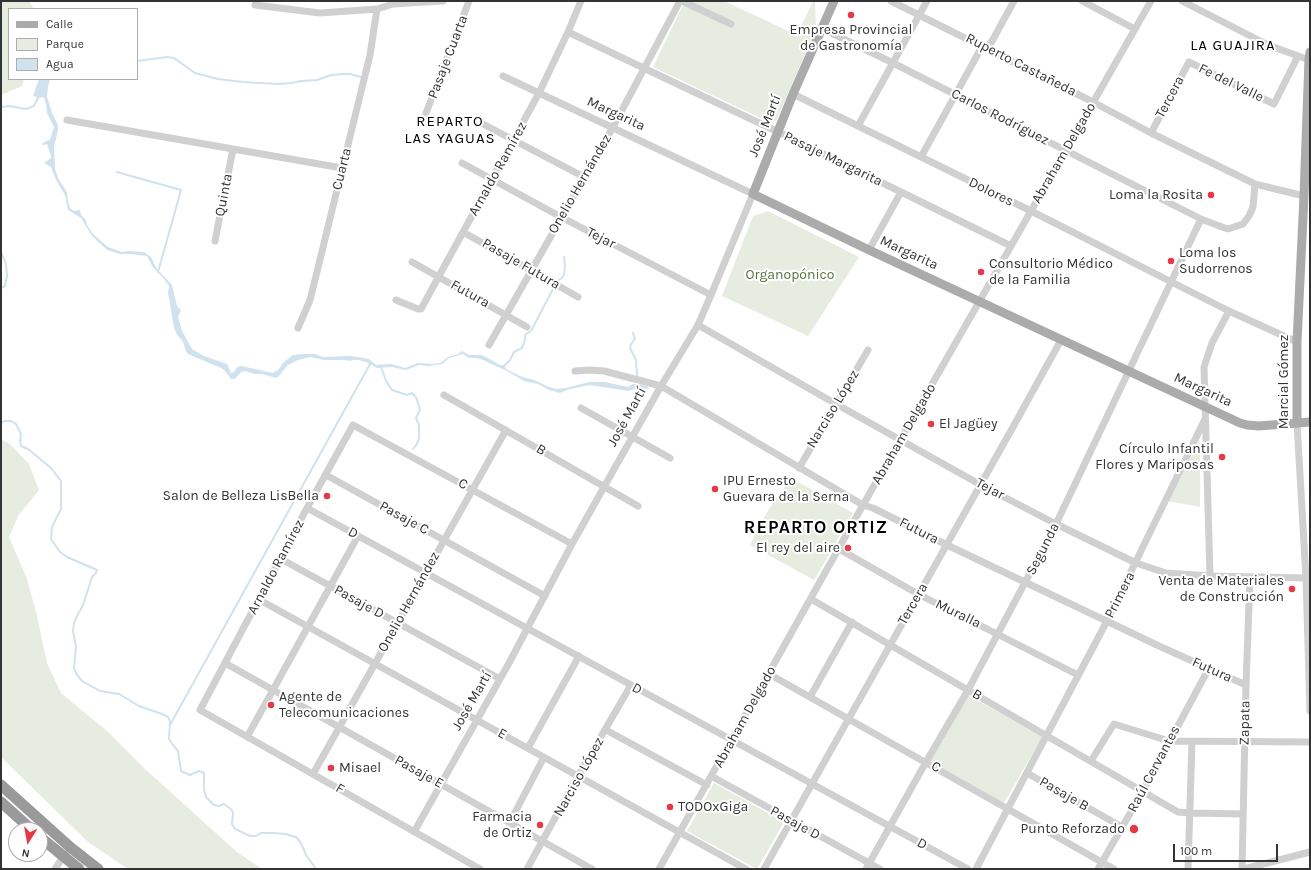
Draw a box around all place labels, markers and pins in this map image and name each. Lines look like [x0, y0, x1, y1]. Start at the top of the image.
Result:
marker: Empresa Provincial de Gastronomía [846, 10, 856, 20]
place label: Empresa Provincial de Gastronomía [790, 22, 912, 54]
place label: Loma la Rosita [1109, 187, 1203, 203]
marker: Loma la Rosita [1206, 190, 1216, 200]
place label: Loma los Sudorrenos [1179, 245, 1253, 278]
place label: Consultorio Médico de la Familia [989, 256, 1113, 288]
marker: Loma los Sudorrenos [1166, 256, 1176, 266]
marker: Consultorio Médico de la Familia [976, 267, 986, 277]
place label: El Jagüey [939, 416, 998, 432]
marker: El Jagüey [926, 419, 936, 429]
place label: Círculo Infantil Flores y Mariposas [1095, 441, 1214, 474]
marker: Círculo Infantil Flores y Mariposas [1217, 452, 1227, 462]
place label: IPU Ernesto Guevara de la Serna [723, 473, 849, 506]
marker: IPU Ernesto Guevara de la Serna [710, 484, 720, 494]
place label: Salon de Belleza LisBella [163, 488, 319, 504]
marker: Salon de Belleza LisBella [322, 491, 332, 501]
place label: El rey del aire [756, 540, 840, 556]
marker: El rey del aire [843, 543, 853, 553]
place label: Venta de Materiales de Construcción [1158, 573, 1284, 606]
marker: Venta de Materiales de Construcción [1287, 584, 1297, 594]
place label: Agente de Telecomunicaciones [279, 689, 409, 722]
marker: Agente de Telecomunicaciones [266, 700, 276, 710]
place label: Misael [339, 760, 381, 776]
marker: Misael [326, 763, 336, 773]
place label: TODOxGiga [678, 799, 748, 815]
marker: TODOxGiga [665, 802, 675, 812]
place label: Farmacia de Ortiz [472, 809, 532, 842]
marker: Farmacia de Ortiz [535, 820, 545, 830]
place label: Punto Reforzado [1021, 821, 1125, 837]
marker: Punto Reforzado [1128, 823, 1140, 835]

